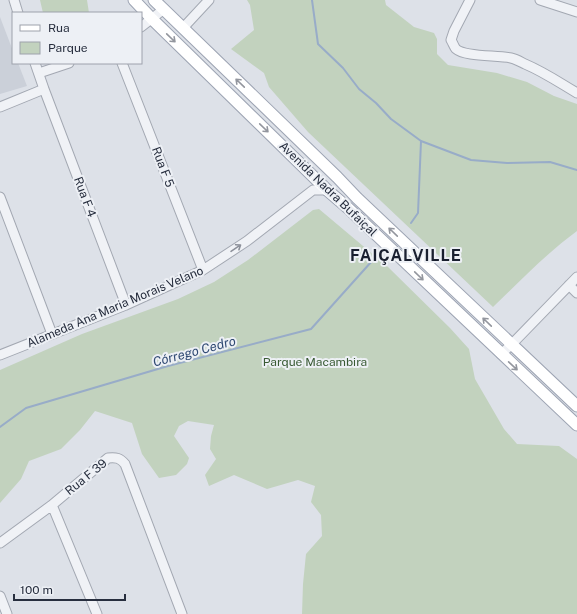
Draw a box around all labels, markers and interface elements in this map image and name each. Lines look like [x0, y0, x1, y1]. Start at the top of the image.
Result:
legend [12, 12, 142, 64]
text: Rua [48, 21, 70, 35]
one-way arrow [166, 33, 176, 42]
text: Parque [48, 41, 88, 55]
one-way arrow [235, 78, 245, 88]
one-way arrow [259, 123, 269, 133]
street label: Avenida Nadra Bufaiçal [276, 139, 380, 239]
street label: Rua F 5 [149, 145, 177, 190]
street label: Rua F 4 [71, 175, 99, 220]
one-way arrow [388, 227, 398, 237]
one-way arrow [230, 244, 241, 252]
district label: FAIÇALVILLE [350, 246, 462, 265]
street label: Alameda Ana Maria Morais Velano [25, 263, 206, 351]
one-way arrow [414, 271, 424, 281]
one-way arrow [483, 318, 493, 327]
water label: Córrego Cedro [151, 333, 237, 370]
park label: Parque Macambira [263, 355, 367, 369]
one-way arrow [508, 361, 518, 370]
street label: Rua F 39 [62, 456, 110, 498]
scale bar [14, 576, 125, 602]
text: 100 m [20, 583, 53, 597]

